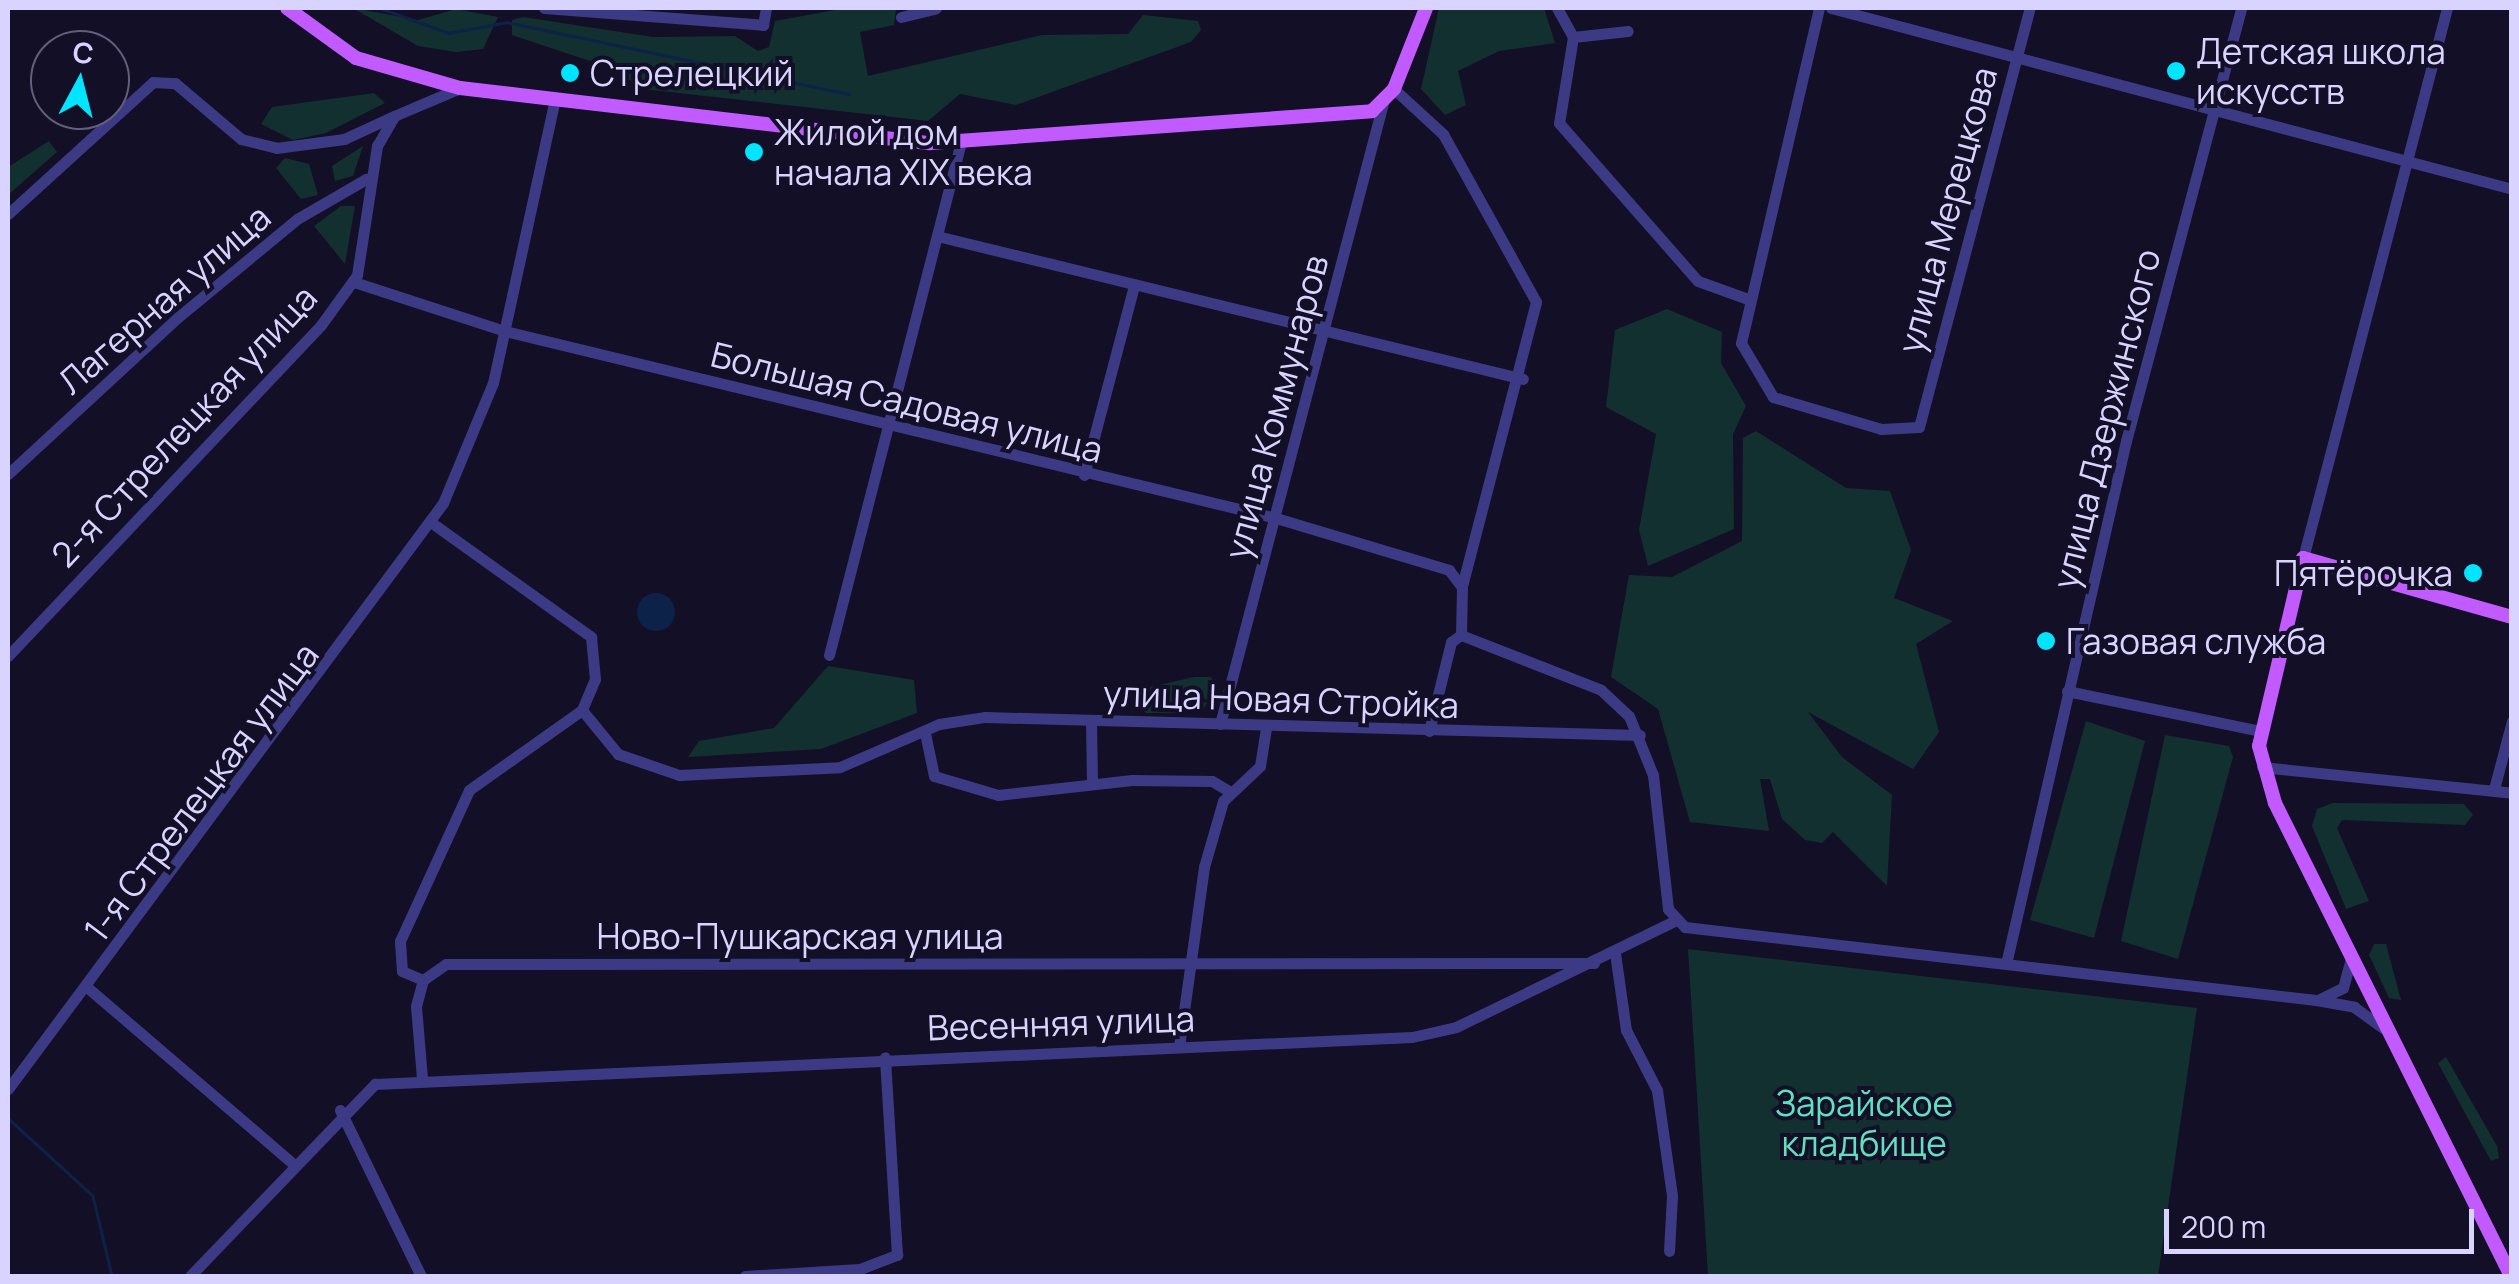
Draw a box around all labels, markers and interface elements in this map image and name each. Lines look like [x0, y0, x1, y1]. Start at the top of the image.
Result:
north arrow [30, 30, 130, 130]
place label: Детская школа искусств [2196, 30, 2446, 112]
text: С [71, 32, 96, 72]
place label: Стрелецкий [590, 52, 793, 94]
marker: Детская школа искусств [2165, 60, 2187, 82]
marker: Стрелецкий [559, 62, 581, 84]
street label: улица Мерецкова [1889, 62, 2005, 358]
place label: Жилой дом начала XIX века [774, 111, 1033, 193]
marker: Жилой дом начала XIX века [743, 141, 765, 163]
street label: Лагерная улица [50, 196, 278, 402]
street label: улица Дзержинского [2043, 245, 2169, 593]
street label: улица Коммунаров [1215, 250, 1337, 564]
street label: 2-я Стрелецкая улица [43, 277, 325, 575]
street label: Большая Садовая улица [707, 333, 1107, 471]
place label: Пятёрочка [2274, 552, 2453, 594]
marker: Пятёрочка [2462, 562, 2484, 584]
place label: Газовая служба [2066, 620, 2326, 662]
marker: Газовая служба [2035, 630, 2057, 652]
street label: 1-я Стрелецкая улица [75, 634, 327, 950]
street label: улица Новая Стройка [1102, 672, 1460, 726]
street label: Ново-Пушкарская улица [597, 915, 1003, 957]
street label: Весенняя улица [927, 997, 1195, 1049]
park label: Зарайское кладбище [1775, 1082, 1953, 1164]
scale bar [2169, 1189, 2479, 1251]
text: 200 m [2181, 1206, 2266, 1247]

